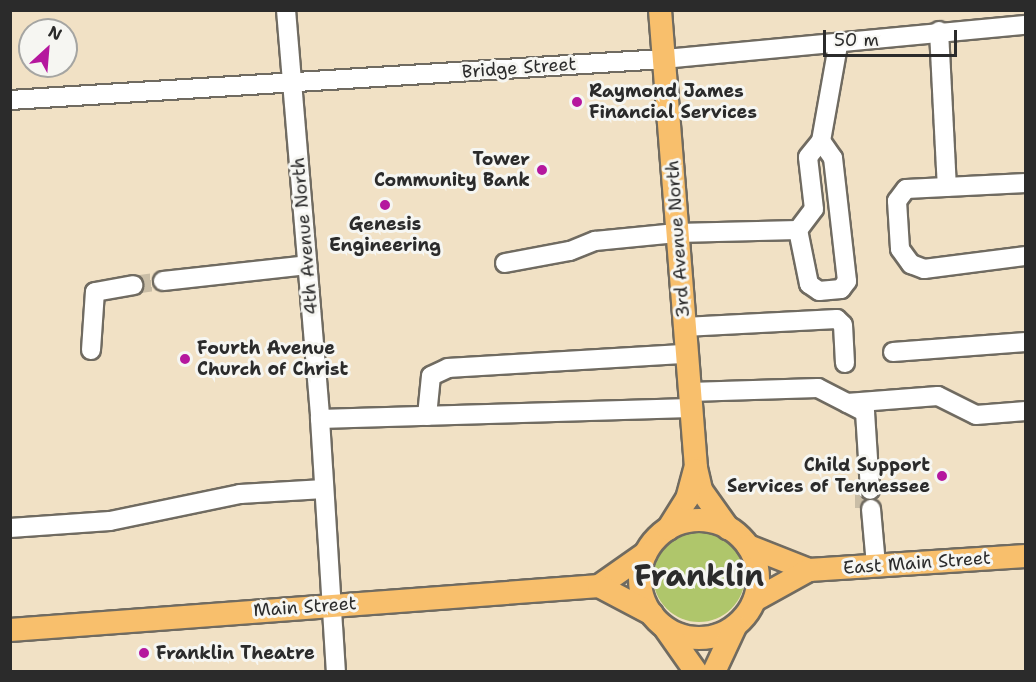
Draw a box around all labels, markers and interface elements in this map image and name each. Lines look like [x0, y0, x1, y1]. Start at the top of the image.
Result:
north arrow [18, 18, 78, 78]
scale bar [826, 18, 960, 56]
text: N [45, 21, 66, 45]
text: 50 m [834, 28, 879, 52]
street label: Bridge Street [461, 53, 577, 83]
place label: Raymond James Financial Services [589, 81, 757, 124]
marker: Raymond James Financial Services [570, 95, 584, 109]
place label: Tower Community Bank [374, 149, 530, 192]
street label: 4th Avenue North [287, 156, 323, 316]
street label: 3rd Avenue North [662, 159, 694, 319]
marker: Tower Community Bank [535, 163, 549, 177]
marker: Genesis Engineering [378, 198, 392, 212]
place label: Genesis Engineering [329, 214, 441, 256]
place label: Fourth Avenue Church of Christ [197, 338, 348, 380]
marker: Fourth Avenue Church of Christ [178, 352, 192, 366]
place label: Child Support Services of Tennessee [727, 455, 930, 498]
marker: Child Support Services of Tennessee [935, 469, 949, 483]
street label: East Main Street [842, 547, 992, 579]
district label: Franklin [634, 558, 764, 594]
street label: Main Street [253, 593, 357, 621]
place label: Franklin Theatre [156, 642, 315, 664]
marker: Franklin Theatre [137, 646, 151, 660]

